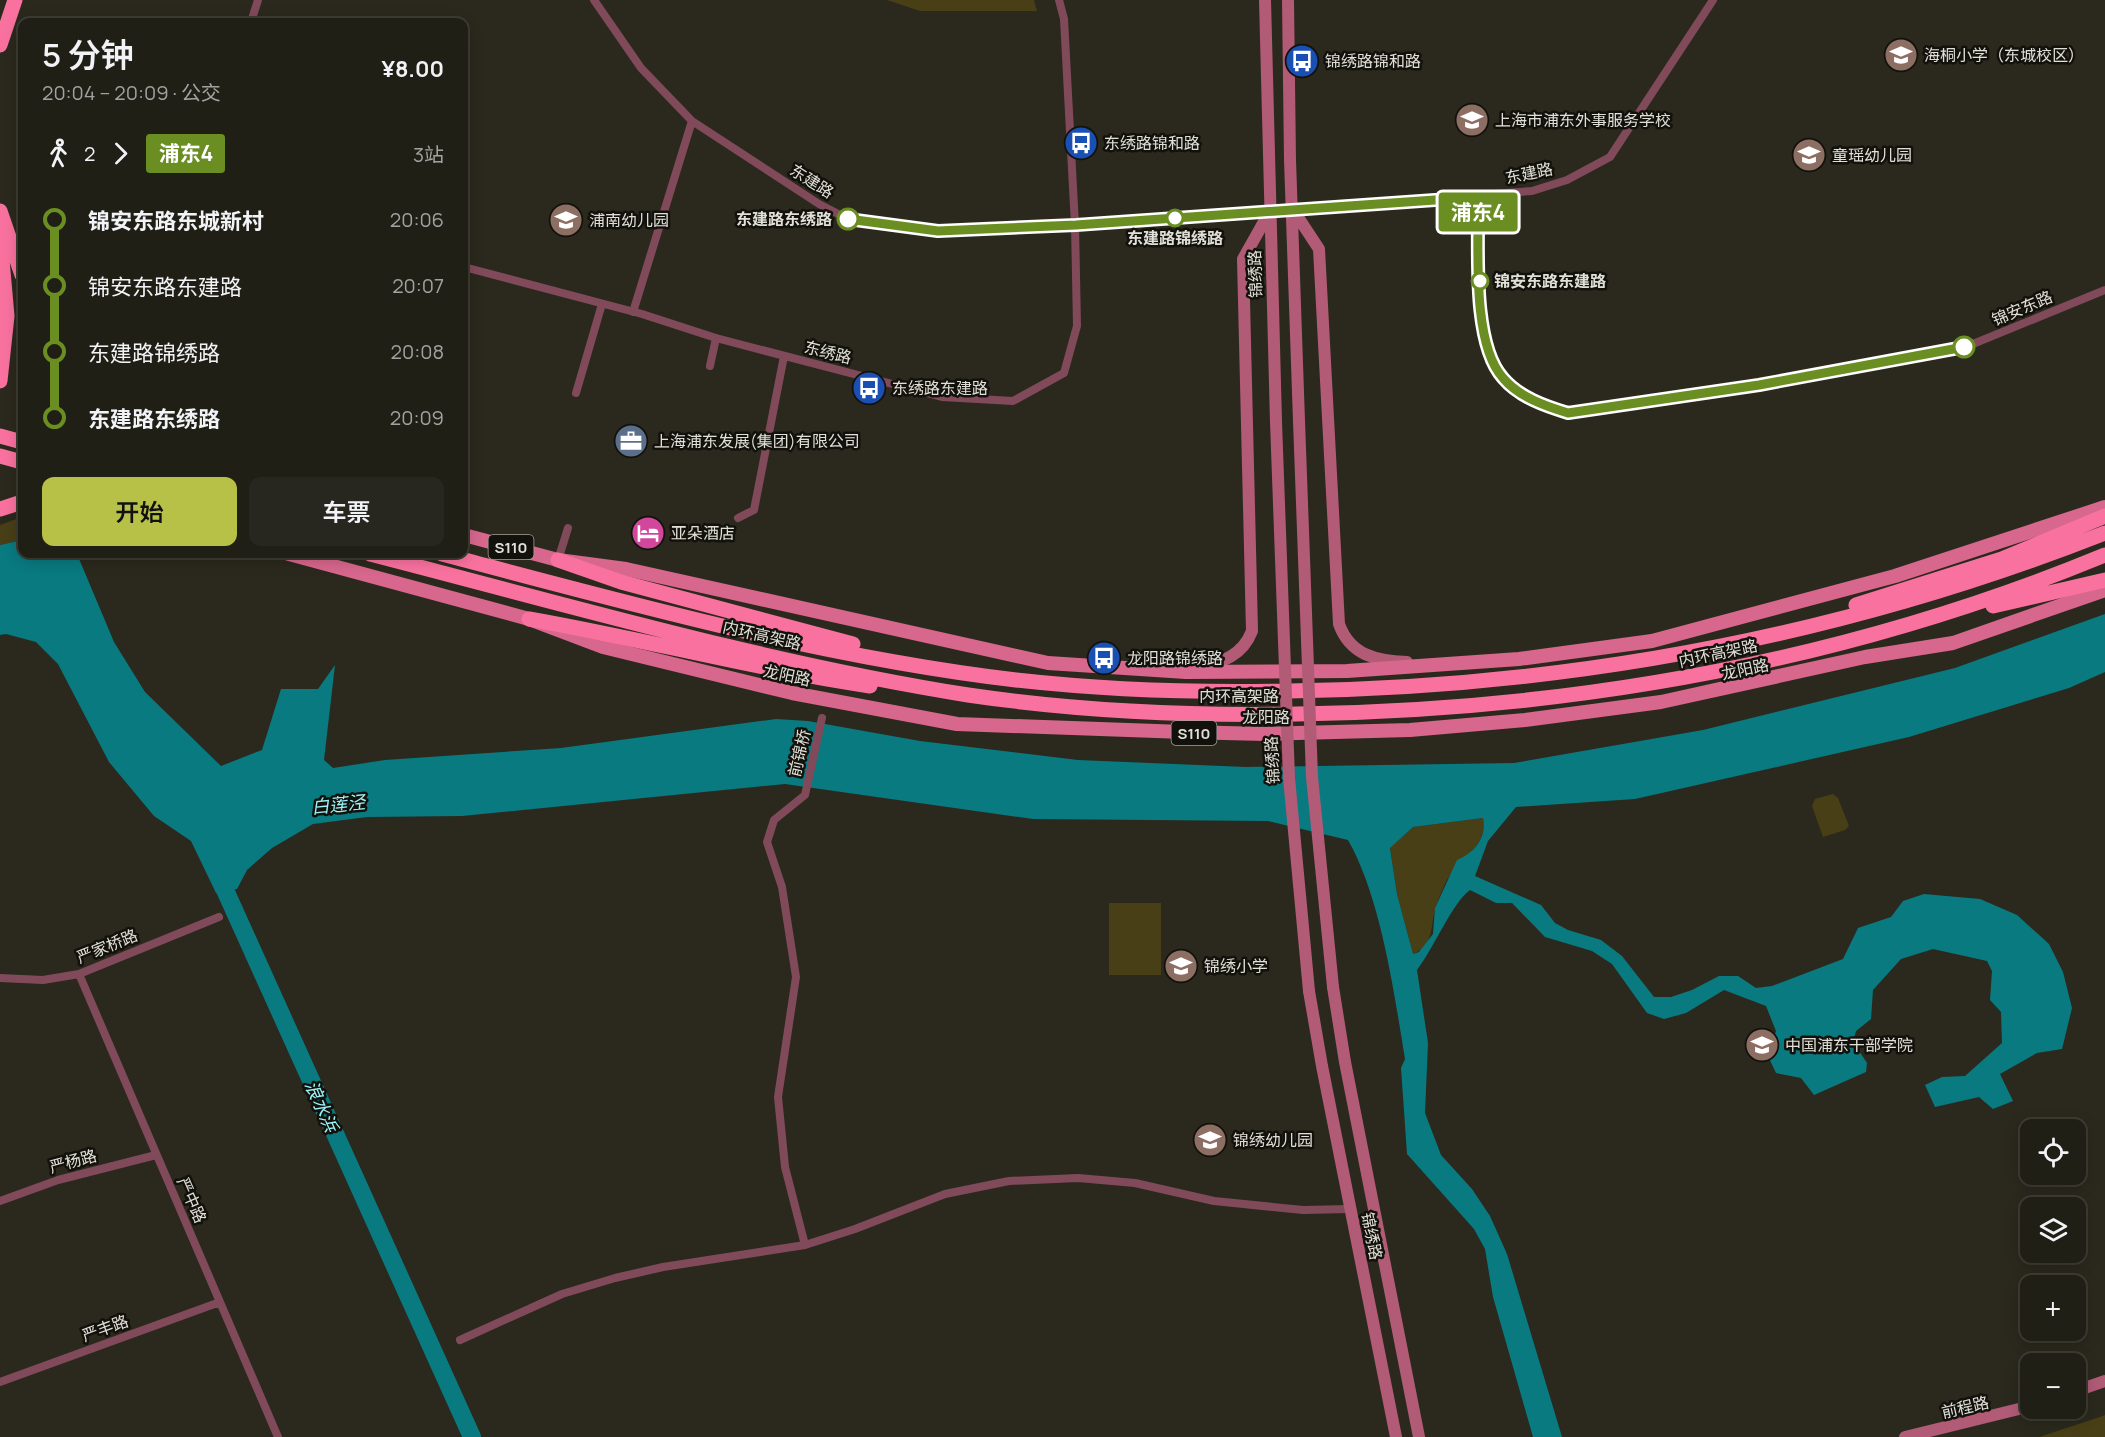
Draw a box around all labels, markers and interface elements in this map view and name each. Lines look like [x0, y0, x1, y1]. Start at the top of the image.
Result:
text: 5 分钟 [42, 32, 134, 77]
school or university icon: 海桐小学（东城校区） [1883, 37, 1919, 73]
bus stop icon: 锦绣路锦和路 [1284, 43, 1320, 79]
place label: 海桐小学（东城校区） [1924, 44, 2084, 66]
place label: 锦绣路锦和路 [1325, 50, 1421, 72]
text: ¥8.00 [381, 54, 444, 84]
text: 20:04 – 20:09 · 公交 [42, 79, 221, 106]
school or university icon: 上海市浦东外事服务学校 [1454, 102, 1490, 138]
place label: 上海市浦东外事服务学校 [1495, 109, 1671, 131]
bus stop icon: 东绣路锦和路 [1063, 125, 1099, 161]
place label: 东绣路锦和路 [1104, 132, 1200, 154]
icon: walk [42, 137, 75, 170]
icon: forward [104, 137, 137, 170]
school or university icon: 童瑶幼儿园 [1791, 137, 1827, 173]
text: 浦东4 [158, 139, 213, 167]
text: 2 [84, 140, 95, 167]
text: 3站 [413, 141, 444, 168]
place label: 童瑶幼儿园 [1832, 144, 1912, 166]
street label: 东建路 [1503, 157, 1555, 189]
street label: 东建路 [786, 159, 838, 203]
line badge: 浦东4 [1444, 192, 1512, 232]
text: 浦东4 [1451, 198, 1505, 226]
school or university icon: 浦南幼儿园 [548, 202, 584, 238]
text: 锦安东路东城新村 [88, 206, 264, 236]
text: 20:06 [390, 206, 444, 233]
place label: 东建路东绣路 [736, 208, 832, 230]
marker: 东建路东绣路 [837, 208, 859, 230]
place label: 浦南幼儿园 [589, 209, 669, 231]
marker: 东建路锦绣路 [1166, 209, 1184, 227]
place label: 东建路锦绣路 [1127, 227, 1223, 249]
street label: 锦绣路 [1243, 250, 1267, 298]
place label: 锦安东路东建路 [1494, 270, 1606, 292]
text: 锦安东路东建路 [88, 272, 242, 302]
text: 20:07 [392, 272, 444, 299]
marker: 锦安东路东建路 [1471, 272, 1489, 290]
street label: 锦安东路 [1988, 285, 2056, 331]
street label: 东绣路 [802, 336, 854, 368]
unlabelled marker [1953, 336, 1975, 358]
text: 东建路锦绣路 [88, 338, 220, 368]
text: 20:08 [391, 338, 444, 365]
bus stop icon: 东绣路东建路 [851, 370, 887, 406]
place label: 东绣路东建路 [892, 377, 988, 399]
text: 东建路东绣路 [88, 404, 220, 434]
text: 20:09 [390, 404, 444, 431]
office icon: 上海浦东发展(集团)有限公司 [613, 423, 649, 459]
place label: 上海浦东发展(集团)有限公司 [654, 430, 860, 452]
button: 开始 [42, 477, 237, 546]
button: 车票 [249, 477, 444, 546]
hotel icon: 亚朵酒店 [630, 515, 666, 551]
place label: 亚朵酒店 [671, 522, 735, 544]
road number: S110 [488, 535, 534, 559]
street label: 内环高架路 [721, 615, 803, 655]
street label: 内环高架路 [1677, 634, 1759, 672]
bus stop icon: 龙阳路锦绣路 [1086, 640, 1122, 676]
place label: 龙阳路锦绣路 [1127, 647, 1223, 669]
street label: 龙阳路 [1719, 653, 1771, 685]
street label: 龙阳路 [761, 659, 813, 691]
street label: 内环高架路 [1199, 685, 1279, 707]
street label: 龙阳路 [1242, 706, 1290, 728]
road number: S110 [1172, 721, 1216, 745]
street label: 前锦桥 [783, 727, 815, 779]
street label: 锦绣路 [1260, 735, 1284, 785]
water label: 白莲泾 [310, 789, 368, 819]
street label: 严家桥路 [73, 924, 141, 968]
school or university icon: 锦绣小学 [1163, 948, 1199, 984]
place label: 锦绣小学 [1204, 955, 1268, 977]
school or university icon: 中国浦东干部学院 [1744, 1027, 1780, 1063]
place label: 中国浦东干部学院 [1785, 1034, 1913, 1056]
water label: 浪水浜 [300, 1076, 345, 1137]
map controls [2020, 1119, 2086, 1419]
button: locate [2020, 1119, 2086, 1185]
school or university icon: 锦绣幼儿园 [1192, 1122, 1228, 1158]
place label: 锦绣幼儿园 [1233, 1129, 1313, 1151]
street label: 严杨路 [47, 1144, 99, 1178]
street label: 严中路 [172, 1174, 212, 1226]
button: layers [2020, 1197, 2086, 1263]
street label: 锦绣路 [1357, 1210, 1387, 1262]
button: + [2020, 1275, 2086, 1341]
street label: 严丰路 [79, 1309, 131, 1347]
button: − [2020, 1353, 2086, 1419]
street label: 前程路 [1939, 1391, 1991, 1423]

